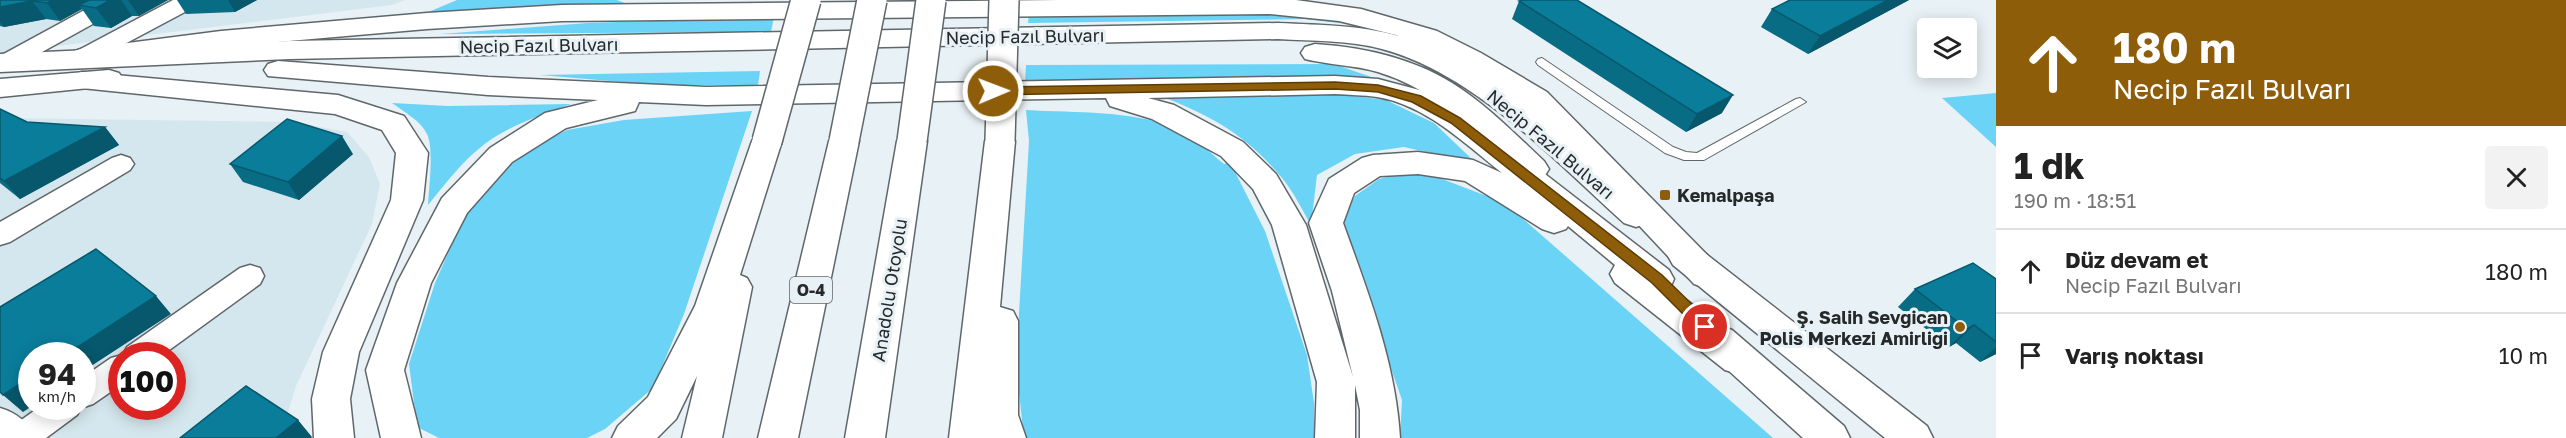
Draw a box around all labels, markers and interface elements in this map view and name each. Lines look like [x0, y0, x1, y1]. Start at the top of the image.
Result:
map controls [1917, 18, 1977, 78]
button: layers [1917, 18, 1977, 78]
text: 180 m [2113, 22, 2236, 72]
street label: Necip Fazıl Bulvarı [945, 24, 1105, 48]
icon: ahead [2014, 24, 2092, 102]
street label: Necip Fazıl Bulvarı [459, 33, 619, 57]
position arrow [961, 59, 1025, 123]
text: Necip Fazıl Bulvarı [2113, 73, 2352, 105]
street label: Necip Fazıl Bulvarı [1483, 84, 1619, 204]
text: 1 dk [2014, 144, 2085, 187]
button: close [2485, 146, 2548, 209]
place label: Kemalpaşa [1677, 184, 1775, 206]
marker: Kemalpaşa [1658, 188, 1672, 202]
text: 190 m · 18:51 [2014, 188, 2136, 212]
street label: Anadolu Otoyolu [867, 217, 911, 363]
text: Düz devam et [2065, 246, 2208, 273]
icon: ahead [2014, 255, 2047, 288]
text: 180 m [2485, 258, 2548, 285]
text: Necip Fazıl Bulvarı [2065, 273, 2242, 297]
road number: O-4 [790, 277, 832, 303]
pin [1679, 301, 1730, 352]
place label: Ş. Salih Sevgican Polis Merkezi Amirliği [1759, 306, 1948, 349]
icon: arrive [1688, 310, 1721, 343]
marker: Ş. Salih Sevgican Polis Merkezi Amirliği [1953, 320, 1967, 334]
icon: arrive [2014, 339, 2047, 372]
speed limit sign: 100 [108, 342, 186, 420]
text: Varış noktası [2065, 342, 2204, 369]
text: 10 m [2499, 342, 2548, 369]
text: 94 [38, 356, 76, 392]
text: km/h [38, 387, 76, 405]

